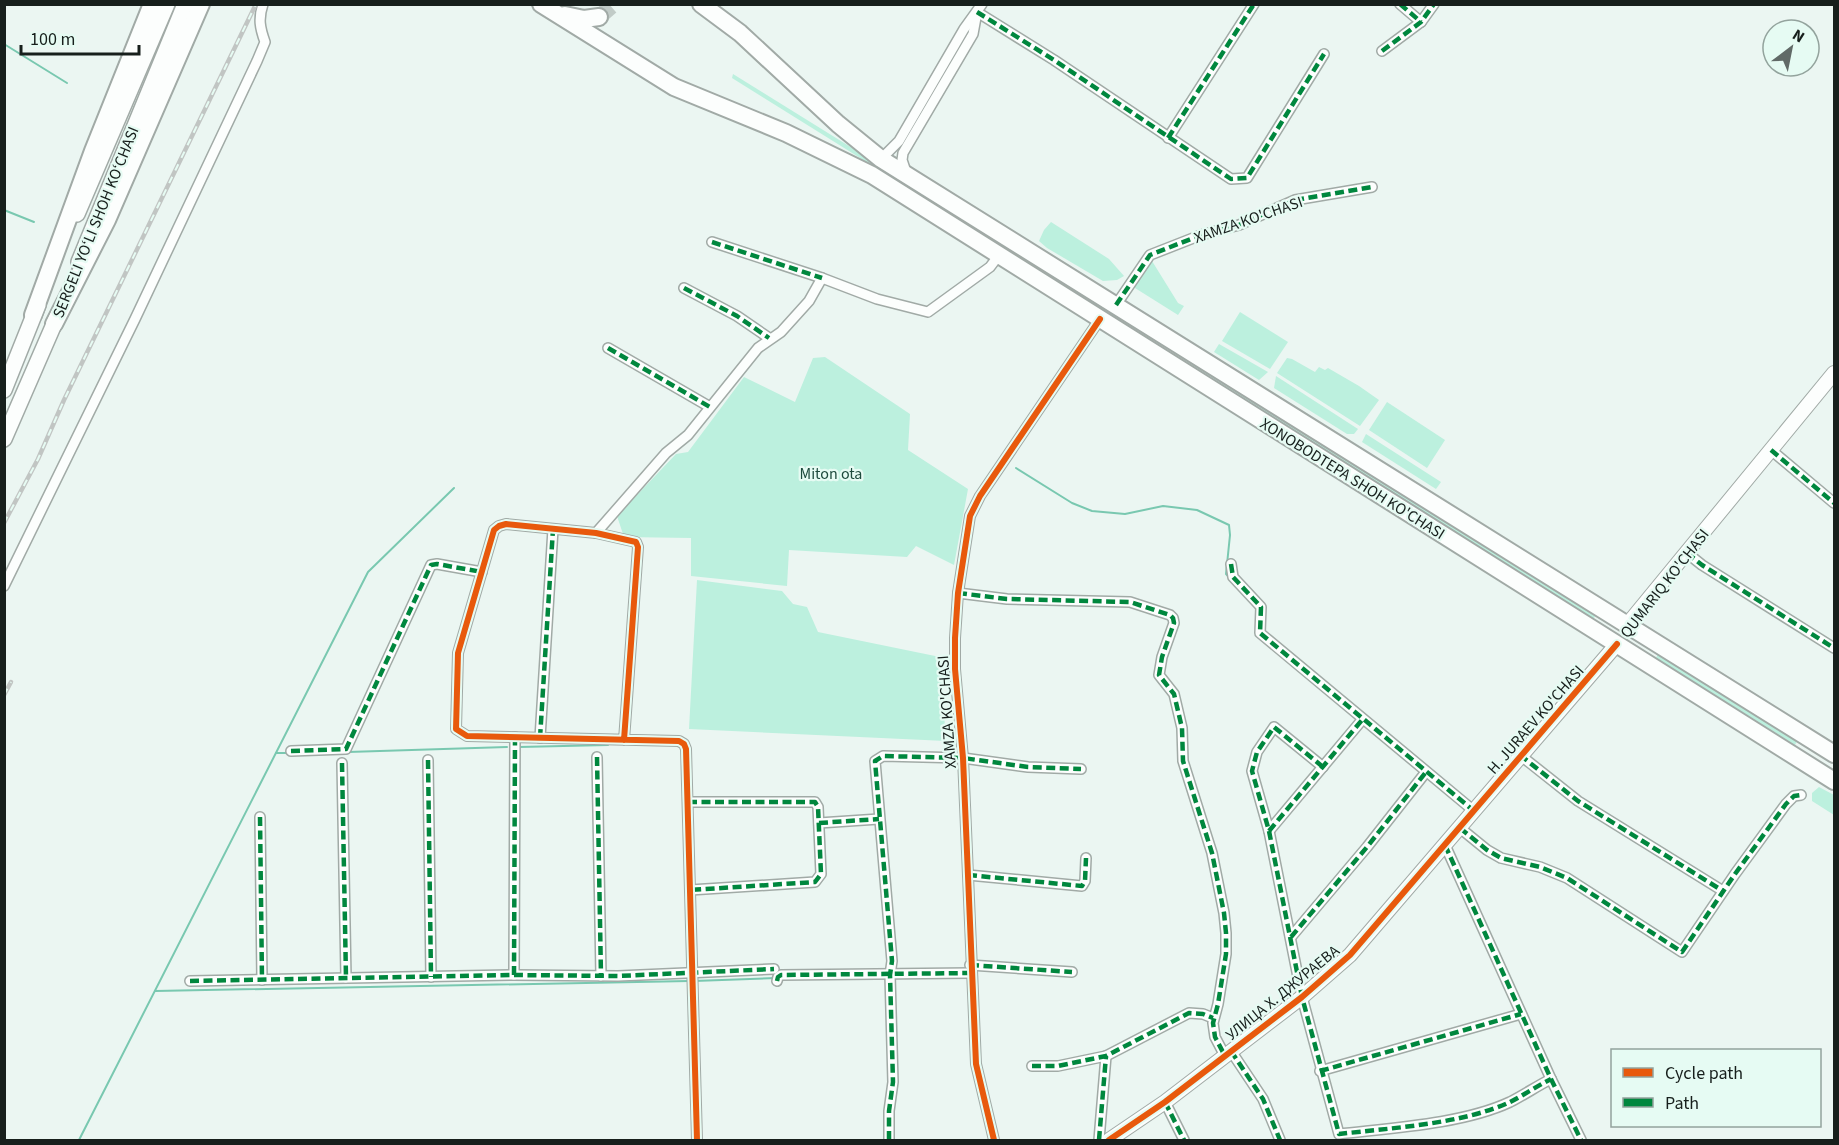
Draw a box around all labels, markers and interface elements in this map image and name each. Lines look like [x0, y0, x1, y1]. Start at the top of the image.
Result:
scale bar [21, 18, 140, 56]
north arrow [1761, 18, 1821, 78]
text: N [1788, 24, 1809, 48]
text: 100 m [30, 27, 75, 52]
street label: SERGELI YO‘LI SHOH KO‘CHASI [47, 123, 144, 321]
street label: XAMZA KO'CHASI [1191, 191, 1306, 249]
street label: XONOBODTEPA SHOH KO'CHASI [1256, 413, 1449, 545]
park label: Miton ota [800, 463, 862, 485]
street label: QUMARIQ KO'CHASI [1615, 524, 1714, 643]
street label: XAMZA KO'CHASI [932, 655, 962, 769]
street label: H. JURAEV KO'CHASI [1482, 660, 1589, 779]
street label: УЛИЦА Х. ДЖУРАЕВА [1221, 940, 1344, 1046]
legend [1611, 1049, 1821, 1127]
text: Cycle path [1665, 1061, 1743, 1086]
text: Path [1665, 1091, 1699, 1116]

